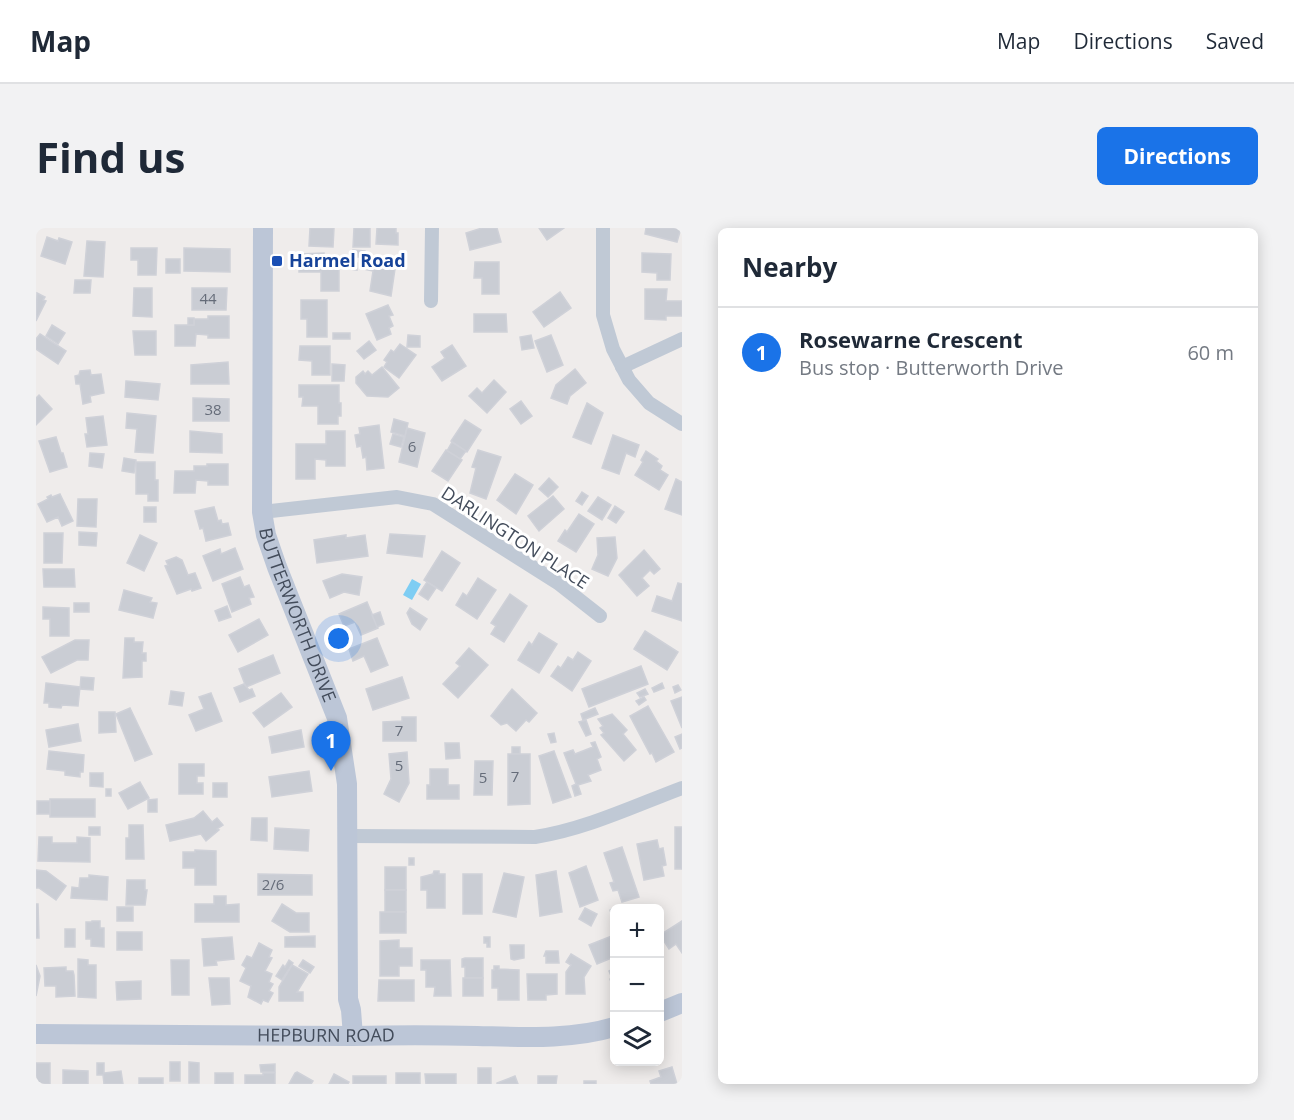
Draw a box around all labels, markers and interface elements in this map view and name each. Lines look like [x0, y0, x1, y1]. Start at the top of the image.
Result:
text: Map [30, 22, 91, 60]
text: Map [997, 27, 1040, 55]
text: Directions [1073, 27, 1173, 55]
text: Saved [1206, 27, 1264, 55]
button: Directions [1097, 127, 1258, 185]
text: Find us [36, 128, 185, 185]
place label: Harmel Road [289, 248, 406, 272]
text: Nearby [742, 249, 837, 285]
marker: Harmel Road [270, 254, 284, 268]
house number: 44 [199, 288, 217, 308]
text: Rosewarne Crescent [799, 324, 1023, 354]
text: 1 [756, 339, 767, 366]
text: 60 m [1187, 339, 1234, 366]
text: Bus stop · Butterworth Drive [799, 354, 1064, 381]
house number: 38 [204, 399, 222, 419]
house number: 6 [408, 436, 416, 456]
street label: DARLINGTON PLACE [437, 480, 594, 594]
street label: BUTTERWORTH DRIVE [254, 526, 342, 705]
your location [324, 624, 353, 653]
house number: 7 [395, 720, 403, 740]
pin: 1 [312, 722, 350, 771]
house number: 5 [395, 755, 403, 775]
house number: 7 [511, 766, 519, 786]
house number: 5 [479, 767, 487, 787]
house number: 2/6 [262, 874, 284, 894]
map controls [610, 904, 664, 1066]
button: + [610, 904, 664, 958]
button: − [610, 958, 664, 1012]
button: layers [610, 1012, 664, 1066]
street label: HEPBURN ROAD [257, 1022, 395, 1047]

